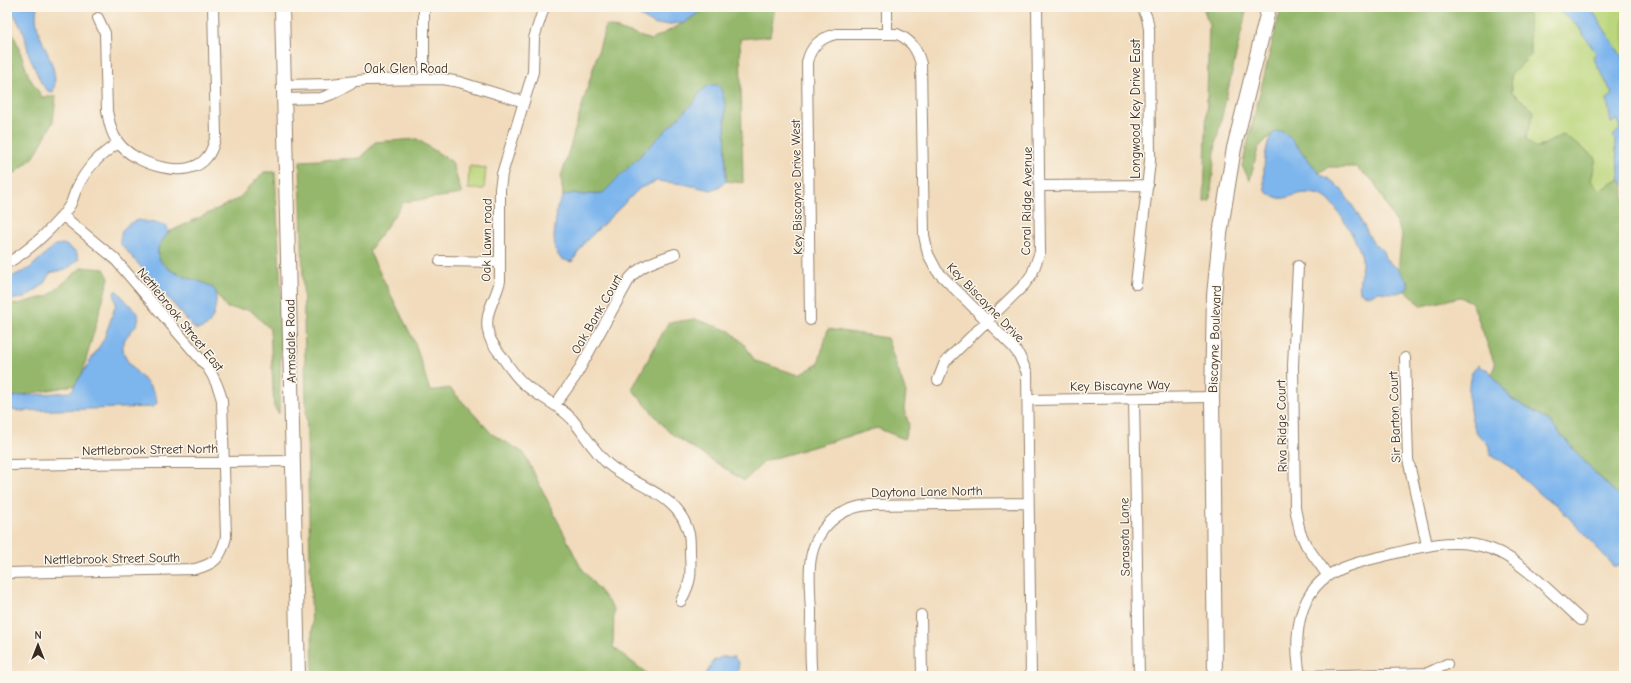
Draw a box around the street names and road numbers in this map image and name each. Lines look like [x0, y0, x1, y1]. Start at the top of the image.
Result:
street label: Longwood Key Drive East [1128, 38, 1143, 179]
street label: Oak Glen Road [364, 61, 448, 76]
street label: Key Biscayne Drive West [788, 118, 805, 255]
street label: Coral Ridge Avenue [1018, 146, 1035, 255]
street label: Oak Lawn road [478, 198, 495, 282]
street label: Key Biscayne Drive [944, 259, 1028, 346]
street label: Nettlebrook Street East [134, 265, 228, 375]
street label: Oak Bank Court [568, 271, 626, 356]
street label: Biscayne Boulevard [1205, 285, 1224, 393]
street label: Armsdale Road [282, 299, 299, 383]
street label: Sir Barton Court [1385, 370, 1404, 463]
street label: Key Biscayne Way [1070, 377, 1170, 394]
street label: Riva Ridge Court [1273, 378, 1290, 472]
street label: Nettlebrook Street North [82, 441, 218, 458]
street label: Daytona Lane North [871, 483, 983, 500]
street label: Sarasota Lane [1116, 497, 1133, 576]
street label: Nettlebrook Street South [44, 550, 180, 567]

